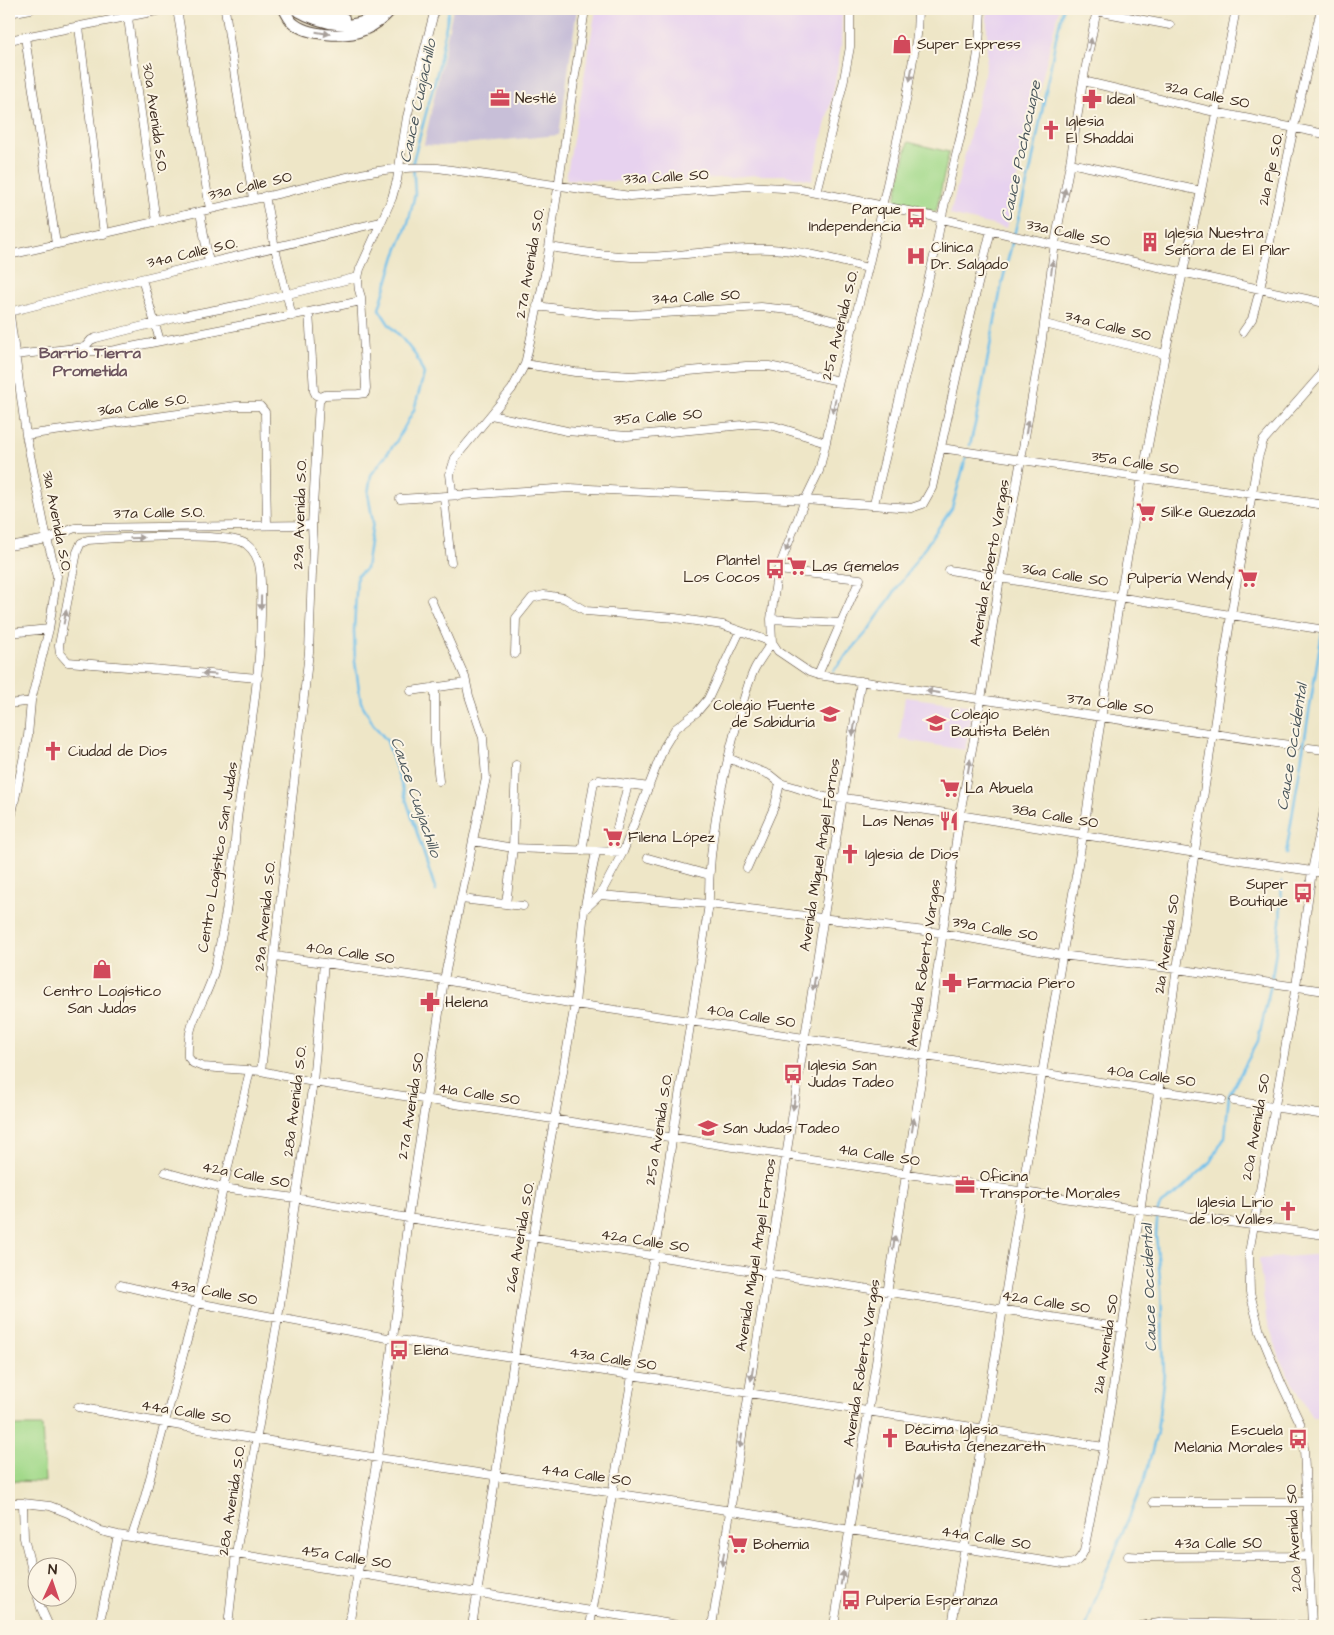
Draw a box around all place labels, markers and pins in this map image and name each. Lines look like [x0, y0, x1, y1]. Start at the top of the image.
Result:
shop icon: Super Express [891, 33, 913, 55]
place label: Super Express [917, 34, 1021, 55]
office icon: Nestlé [489, 87, 511, 109]
place label: Nestlé [515, 88, 557, 109]
pharmacy icon: Ideal [1081, 88, 1103, 110]
place label: Ideal [1107, 89, 1135, 110]
place label: Iglesia El Shaddai [1066, 111, 1134, 149]
church icon: Iglesia El Shaddai [1040, 119, 1062, 141]
place label: Parque Independencia [809, 199, 901, 237]
bus stop icon: Parque Independencia [905, 207, 927, 229]
place label: Iglesia Nuestra Señora de El Pilar [1165, 223, 1290, 261]
building icon: Iglesia Nuestra Señora de El Pilar [1139, 231, 1161, 253]
place label: Clínica Dr. Salgado [931, 237, 1009, 276]
hospital icon: Clínica Dr. Salgado [905, 245, 927, 267]
supermarket icon: Silke Quezada [1135, 501, 1157, 523]
place label: Silke Quezada [1161, 502, 1256, 523]
place label: Plantel Los Cocos [683, 550, 760, 588]
supermarket icon: Las Gemelas [786, 555, 808, 577]
place label: Las Gemelas [812, 556, 900, 577]
bus stop icon: Plantel Los Cocos [764, 558, 786, 580]
supermarket icon: Pulpería Wendy [1237, 567, 1259, 589]
place label: Pulpería Wendy [1127, 568, 1233, 590]
place label: Colegio Fuente de Sabiduría [713, 695, 815, 733]
school or university icon: Colegio Fuente de Sabiduría [819, 703, 841, 725]
place label: Colegio Bautista Belén [951, 704, 1050, 742]
school or university icon: Colegio Bautista Belén [925, 712, 947, 734]
church icon: Ciudad de Dios [42, 740, 64, 762]
place label: Ciudad de Dios [68, 741, 168, 762]
supermarket icon: La Abuela [939, 777, 961, 799]
place label: La Abuela [965, 778, 1033, 799]
restaurant icon: Las Nenas [938, 810, 960, 832]
place label: Las Nenas [862, 811, 934, 832]
supermarket icon: Filena López [602, 826, 624, 848]
place label: Filena López [628, 827, 716, 848]
church icon: Iglesia de Dios [839, 843, 861, 865]
place label: Iglesia de Dios [865, 844, 959, 866]
place label: Super Boutique [1230, 874, 1288, 912]
bus stop icon: Super Boutique [1292, 882, 1314, 904]
shop icon: Centro Logístico San Judas [91, 958, 113, 980]
pharmacy icon: Farmacia Piero [941, 972, 963, 994]
place label: Farmacia Piero [967, 973, 1075, 994]
place label: Centro Logístico San Judas [43, 981, 161, 1019]
pharmacy icon: Helena [419, 991, 441, 1013]
place label: Helena [445, 992, 488, 1013]
place label: Iglesia San Judas Tadeo [808, 1055, 894, 1093]
bus stop icon: Iglesia San Judas Tadeo [782, 1063, 804, 1085]
school or university icon: San Judas Tadeo [697, 1117, 719, 1139]
place label: San Judas Tadeo [723, 1118, 840, 1139]
place label: Oficina Transporte Morales [980, 1166, 1121, 1204]
office icon: Oficina Transporte Morales [954, 1174, 976, 1196]
place label: Iglesia Lirio de los Valles [1189, 1192, 1274, 1230]
church icon: Iglesia Lirio de los Valles [1277, 1200, 1299, 1222]
bus stop icon: Elena [388, 1339, 410, 1361]
place label: Elena [414, 1340, 449, 1361]
place label: Décima Iglesia Bautista Genezareth [905, 1419, 1046, 1457]
place label: Escuela Melania Morales [1174, 1420, 1283, 1458]
church icon: Décima Iglesia Bautista Genezareth [879, 1427, 901, 1449]
bus stop icon: Escuela Melania Morales [1287, 1428, 1309, 1450]
supermarket icon: Bohemia [727, 1533, 749, 1555]
place label: Bohemia [753, 1534, 810, 1555]
bus stop icon: Pulpería Esperanza [840, 1589, 862, 1611]
place label: Pulpería Esperanza [866, 1590, 998, 1611]

